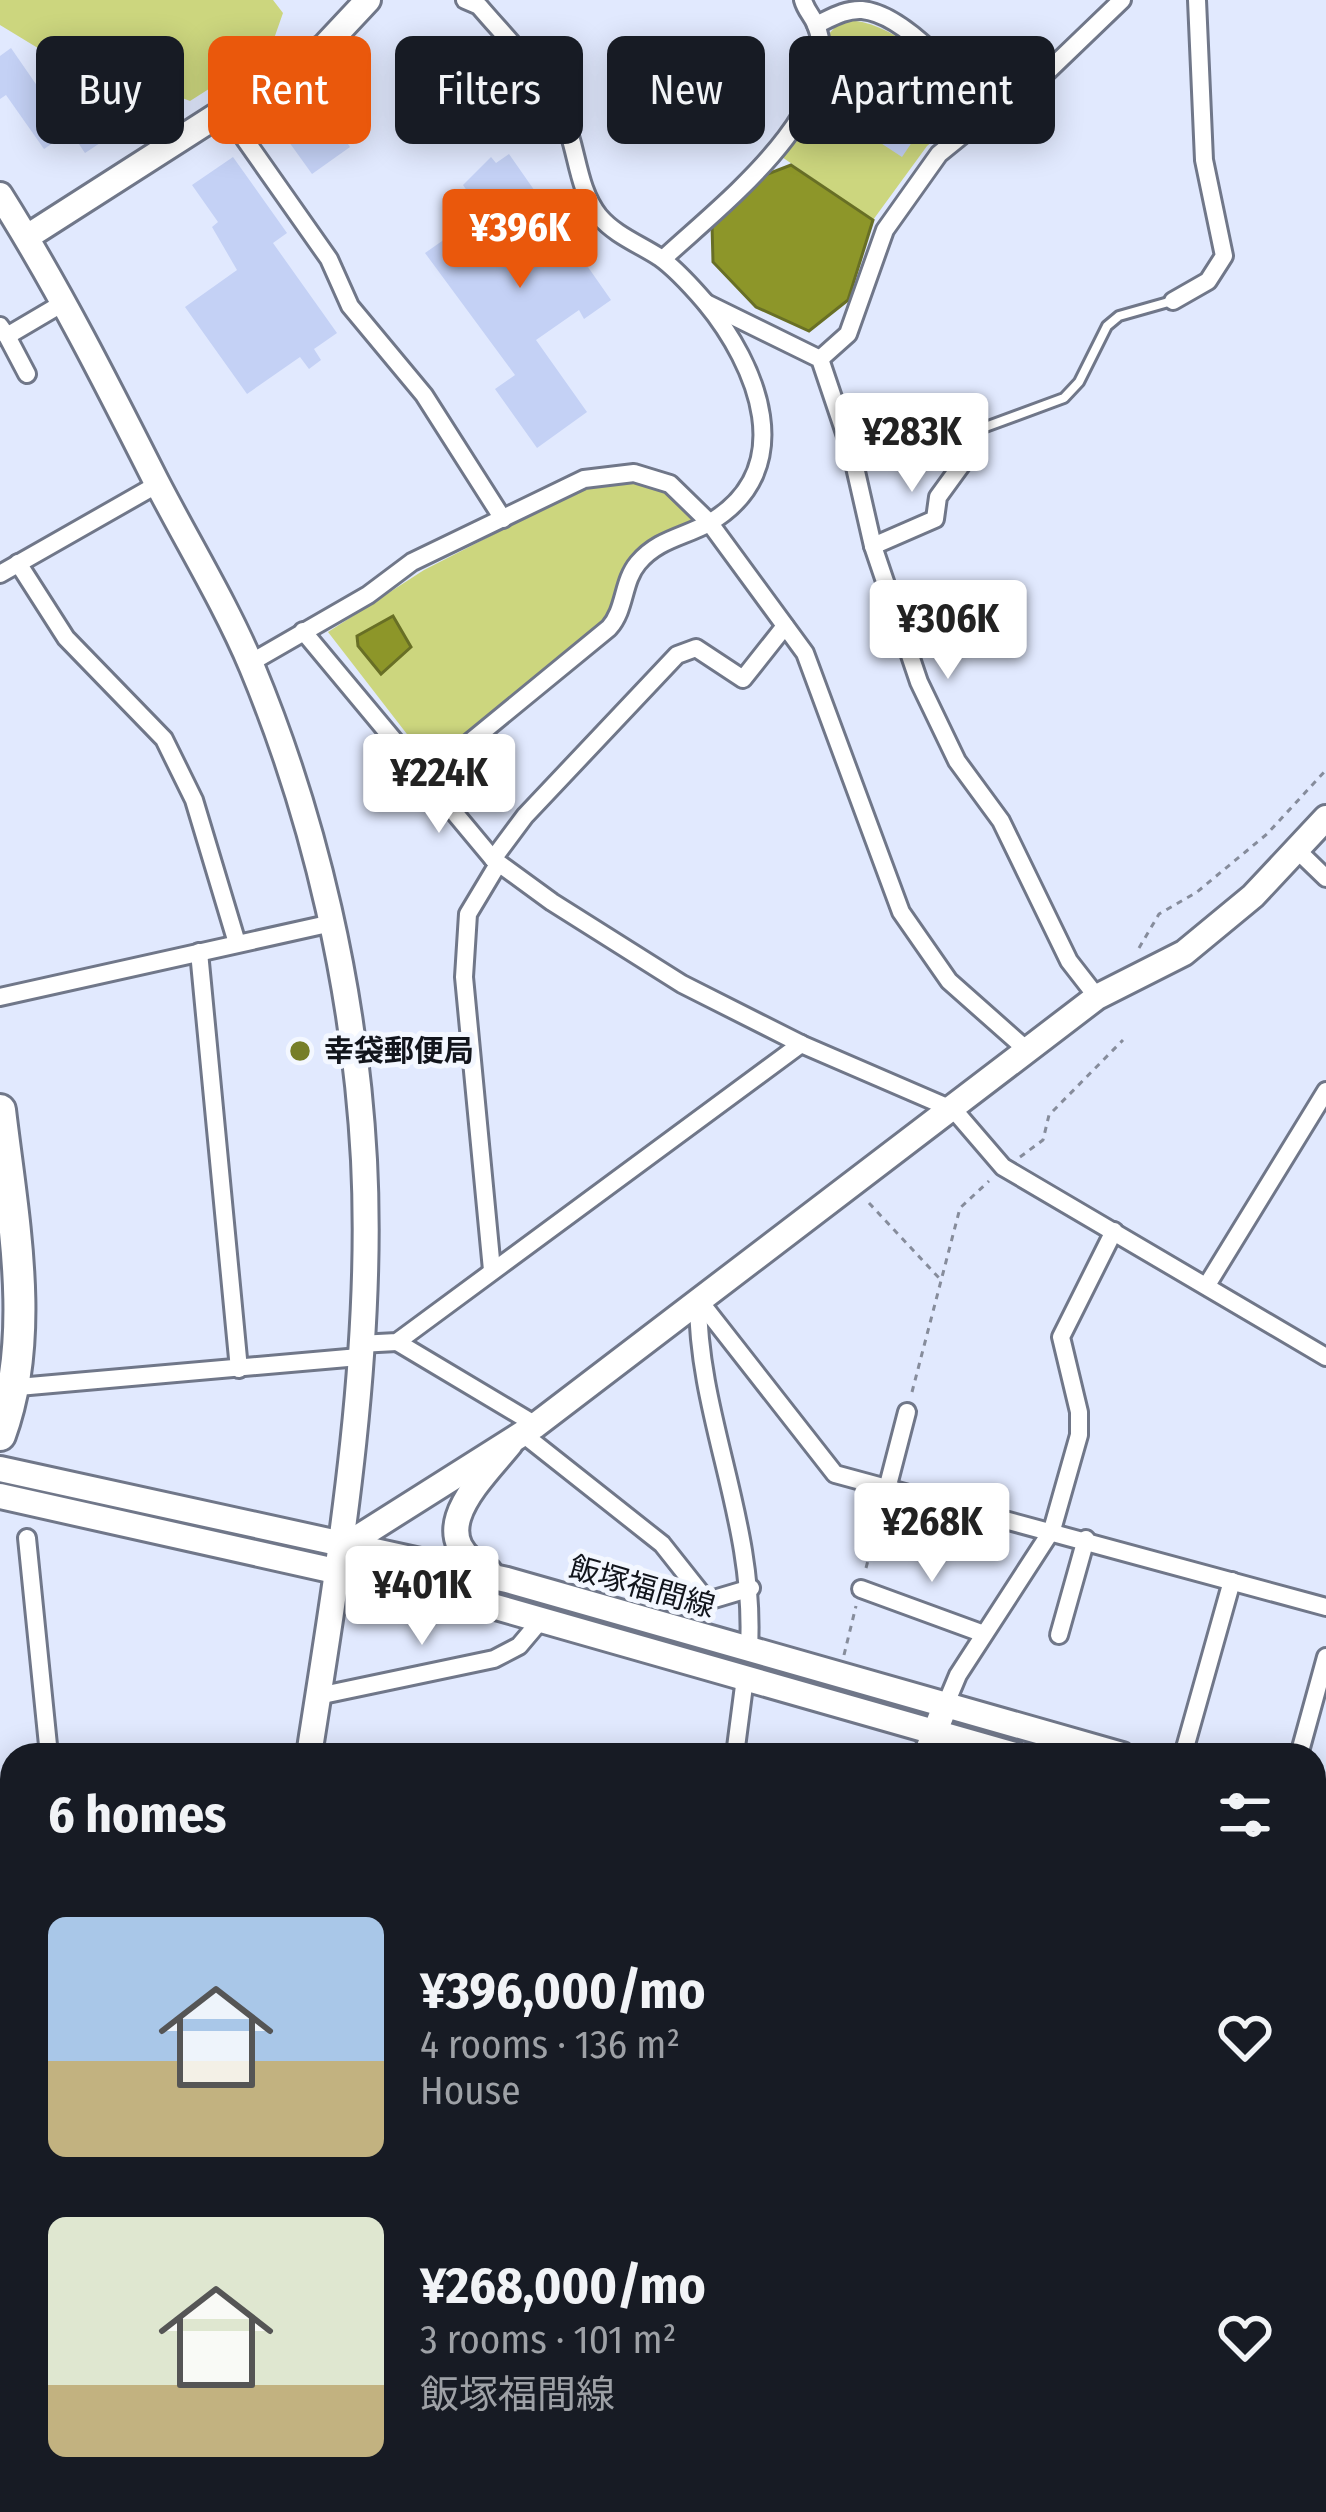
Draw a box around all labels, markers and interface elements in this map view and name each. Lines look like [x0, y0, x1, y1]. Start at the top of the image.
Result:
chip: Buy [36, 36, 184, 144]
chip: Rent [208, 36, 371, 144]
chip: Filters [395, 36, 583, 144]
chip: New [607, 36, 765, 144]
chip: Apartment [789, 36, 1055, 144]
pin: ¥396K [436, 189, 604, 291]
text: ¥396K [469, 205, 571, 251]
pin: ¥283K [828, 393, 996, 495]
text: ¥283K [862, 409, 962, 455]
pin: ¥306K [864, 580, 1032, 682]
text: ¥306K [897, 596, 999, 642]
pin: ¥224K [355, 734, 523, 836]
text: ¥224K [390, 750, 488, 796]
place label: 幸袋郵便局 [324, 1033, 474, 1069]
marker: 幸袋郵便局 [287, 1038, 313, 1064]
pin: ¥268K [848, 1483, 1016, 1585]
text: ¥268K [881, 1499, 983, 1545]
pin: ¥401K [338, 1546, 506, 1648]
street label: 飯塚福間線 [565, 1549, 719, 1625]
text: ¥401K [372, 1562, 472, 1608]
icon: filters [1212, 1782, 1278, 1848]
text: 6 homes [48, 1784, 226, 1846]
text: ¥396,000/mo [420, 1960, 705, 2022]
icon: home [144, 1965, 288, 2109]
icon: heart [1212, 2004, 1278, 2070]
text: 4 rooms · 136 m² [420, 2022, 680, 2068]
text: House [420, 2068, 520, 2114]
text: ¥268,000/mo [420, 2255, 706, 2317]
icon: home [144, 2265, 288, 2409]
icon: heart [1212, 2304, 1278, 2370]
text: 3 rooms · 101 m² [420, 2317, 676, 2363]
text: 飯塚福間線 [420, 2372, 615, 2418]

